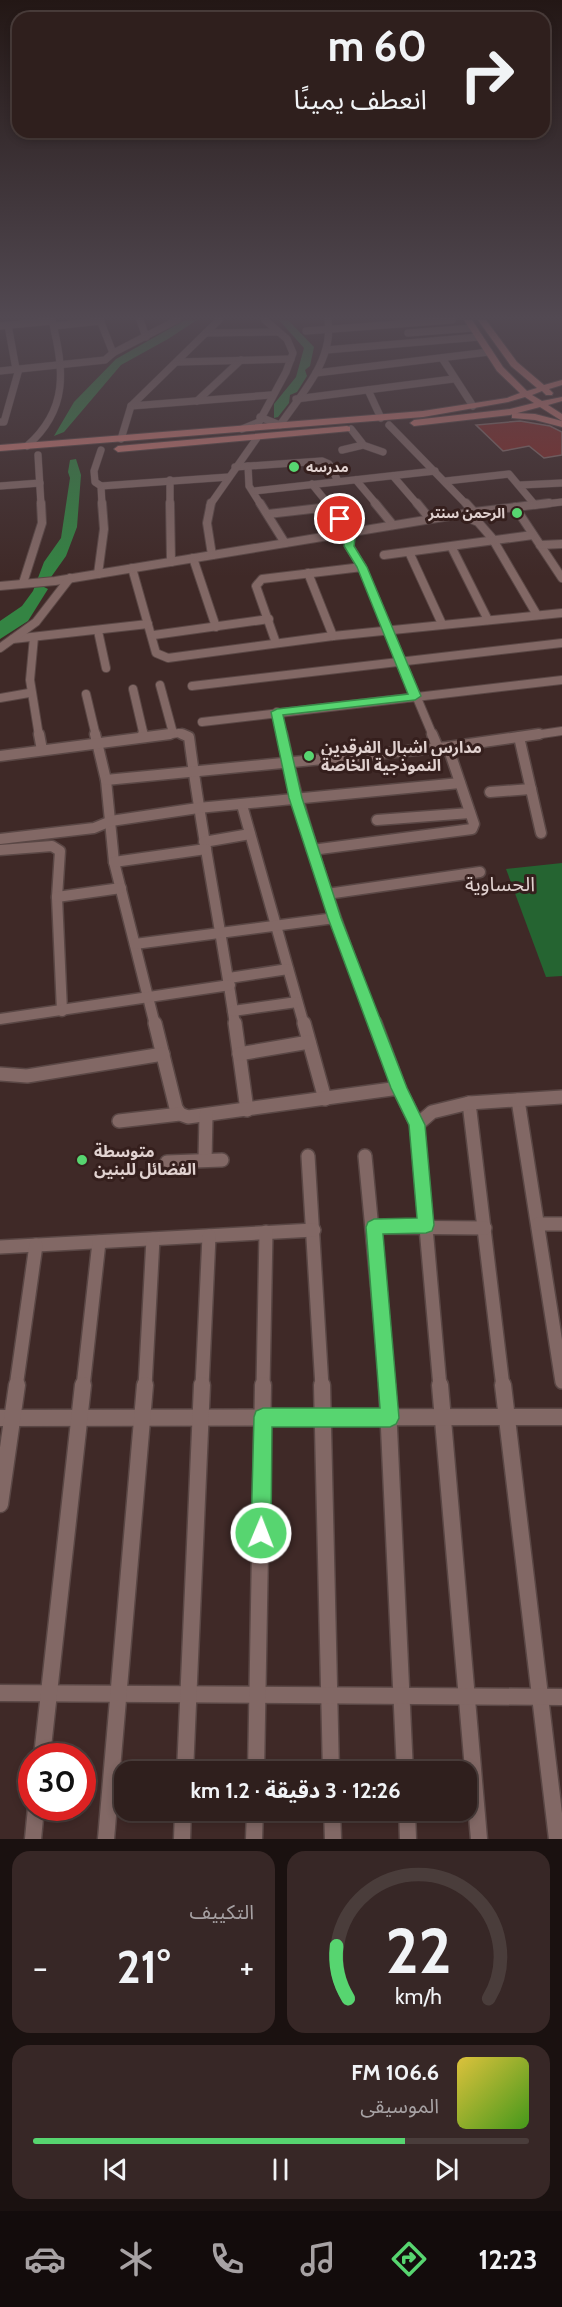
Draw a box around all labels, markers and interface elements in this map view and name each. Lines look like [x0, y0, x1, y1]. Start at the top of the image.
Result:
text: 60 m [328, 20, 427, 72]
icon: right [448, 36, 526, 114]
text: انعطف يمينًا [293, 83, 427, 116]
place label: مدرسه [306, 458, 349, 476]
marker: مدرسه [287, 460, 301, 474]
pin [314, 493, 365, 544]
icon: arrive [323, 502, 356, 535]
place label: الرحمن سنتر [428, 504, 505, 522]
marker: الرحمن سنتر [510, 506, 524, 520]
place label: مدارس اشبال الفرقدين النموذجية الخاصة [321, 738, 482, 775]
marker: مدارس اشبال الفرقدين النموذجية الخاصة [302, 749, 316, 763]
district label: الحساوية [465, 872, 535, 896]
place label: متوسطة الفضائل للبنين [94, 1142, 196, 1179]
marker: متوسطة الفضائل للبنين [75, 1153, 89, 1167]
position arrow [229, 1501, 293, 1565]
speed limit sign: 30 [18, 1743, 96, 1821]
text: 12:26 · 3 دقيقة · 1.2 km [190, 1777, 401, 1804]
text: التكييف [190, 1900, 254, 1924]
text: 22 [385, 1913, 452, 1989]
text: 21° [117, 1940, 170, 1994]
text: − [33, 1947, 48, 1987]
text: + [239, 1947, 254, 1987]
text: km/h [395, 1983, 442, 2009]
text: 106.6 FM [351, 2059, 439, 2086]
text: الموسيقى [360, 2094, 439, 2118]
icon: previous [99, 2153, 132, 2186]
icon: pause [264, 2153, 297, 2186]
icon: next [430, 2153, 463, 2186]
icon: car [24, 2238, 66, 2280]
icon: climate [115, 2238, 157, 2280]
icon: phone [206, 2238, 248, 2280]
icon: music [297, 2238, 339, 2280]
icon: directions [388, 2238, 430, 2280]
text: 12:23 [479, 2243, 538, 2276]

